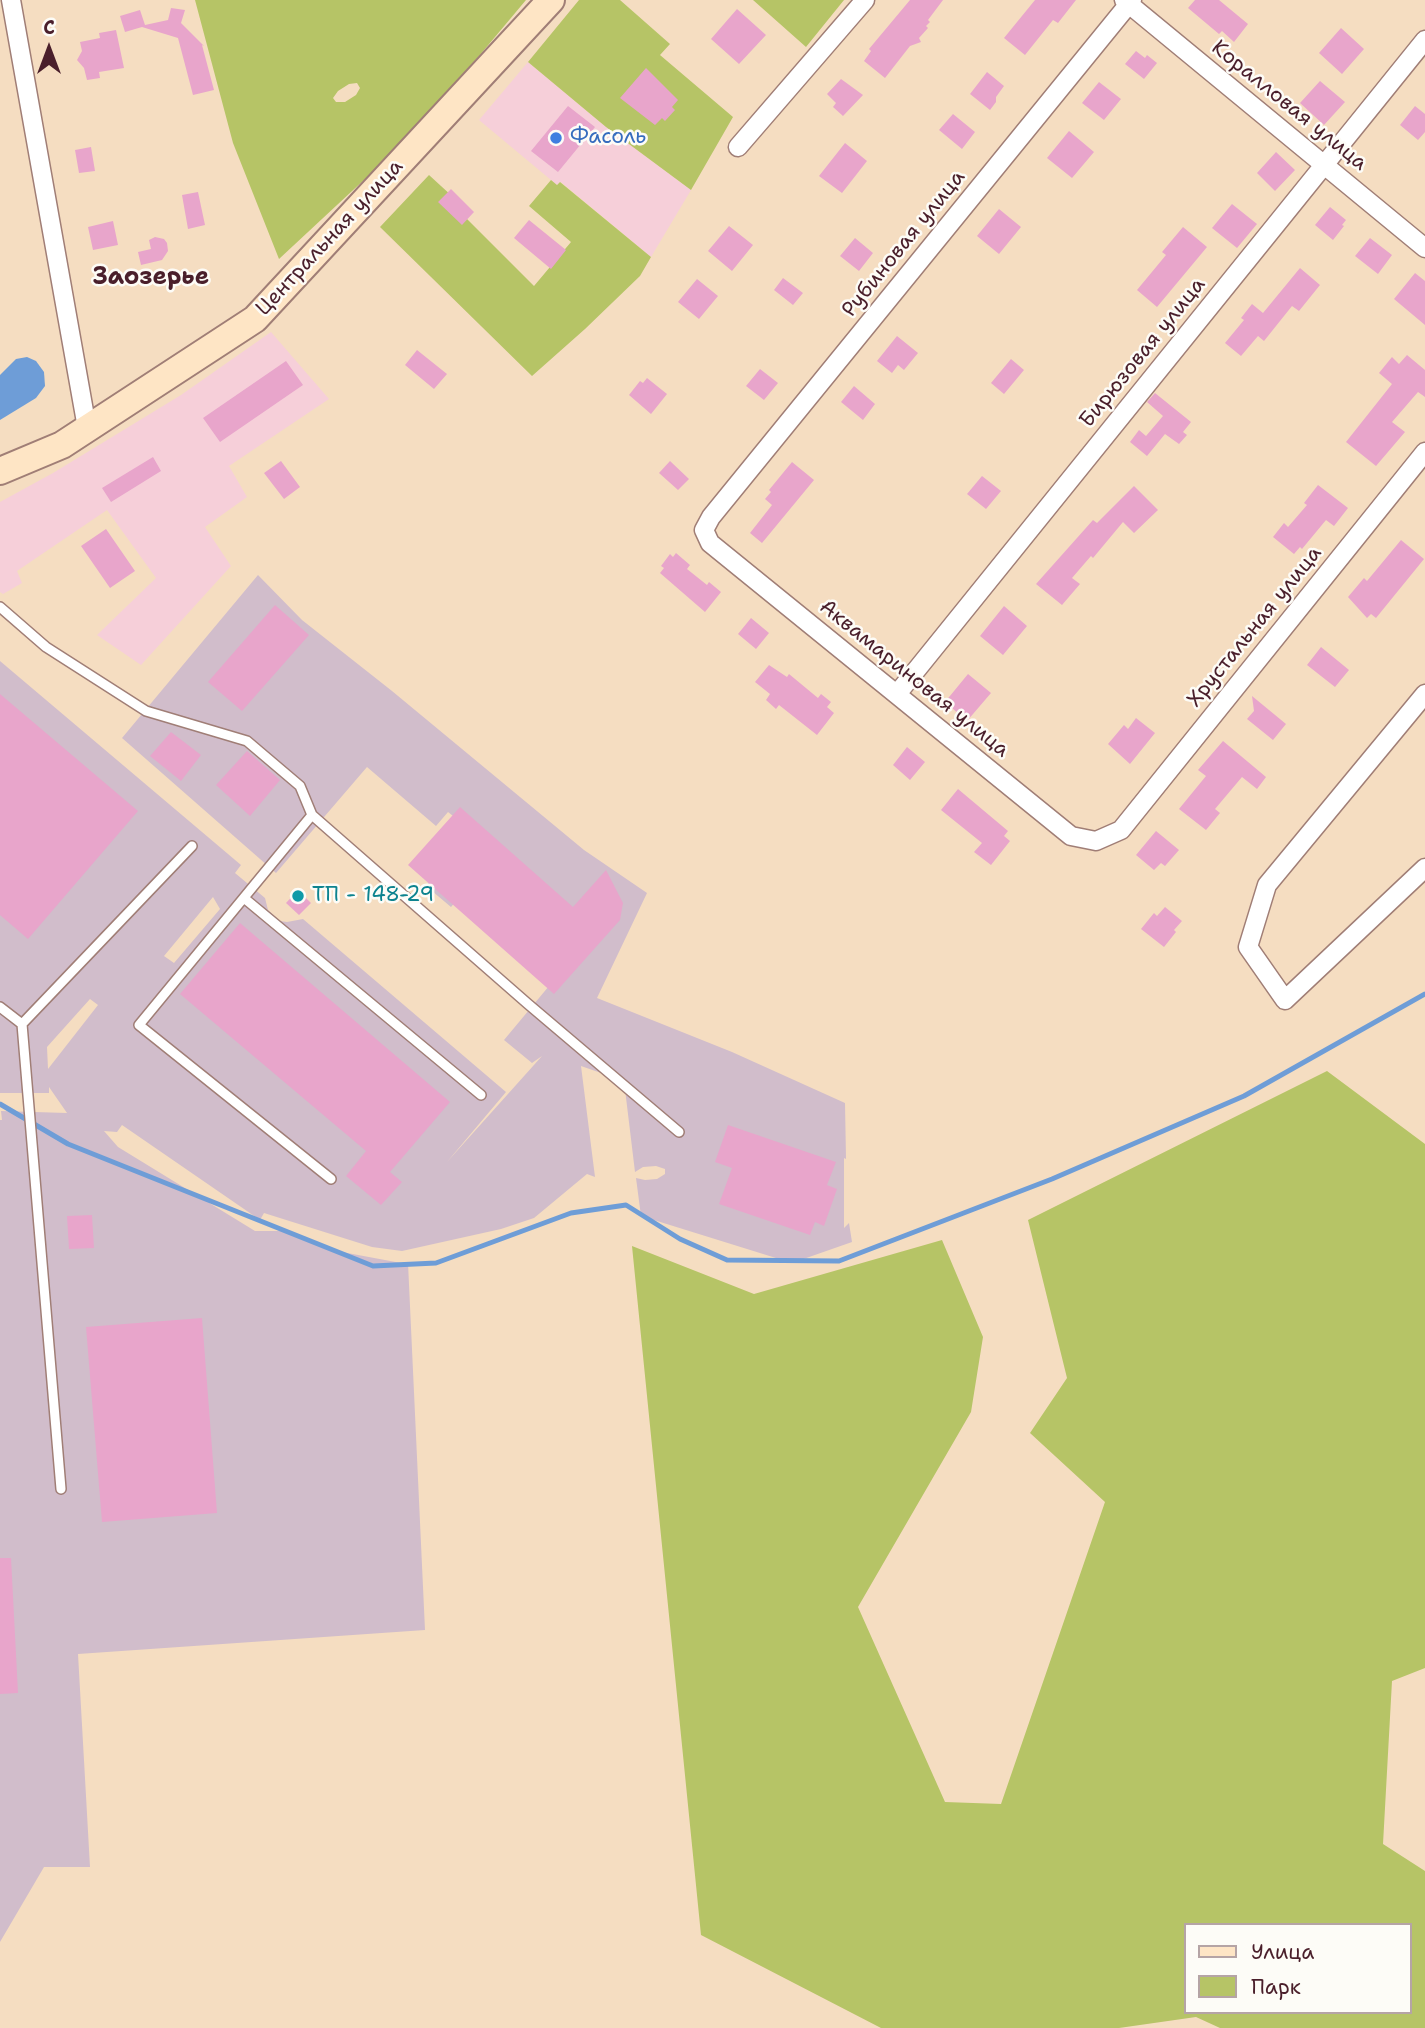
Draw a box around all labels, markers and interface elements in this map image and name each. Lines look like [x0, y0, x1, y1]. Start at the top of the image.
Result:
north arrow [14, 14, 84, 84]
text: С [43, 15, 55, 40]
street label: Коралловая улица [1206, 36, 1372, 176]
place label: Фасоль [570, 125, 646, 151]
marker: Фасоль [548, 130, 564, 146]
street label: Центральная улица [251, 155, 409, 321]
street label: Рубиновая улица [837, 166, 971, 322]
district label: Заозерье [93, 264, 209, 292]
street label: Бирюзовая улица [1075, 273, 1211, 433]
street label: Хрустальная улица [1182, 542, 1328, 712]
street label: Аквамариновая улица [814, 595, 1014, 763]
place label: ТП - 148-29 [312, 883, 434, 909]
marker: ТП - 148-29 [290, 888, 306, 904]
legend [1184, 1923, 1411, 2014]
text: Улица [1251, 1938, 1314, 1966]
text: Парк [1251, 1973, 1301, 2001]

